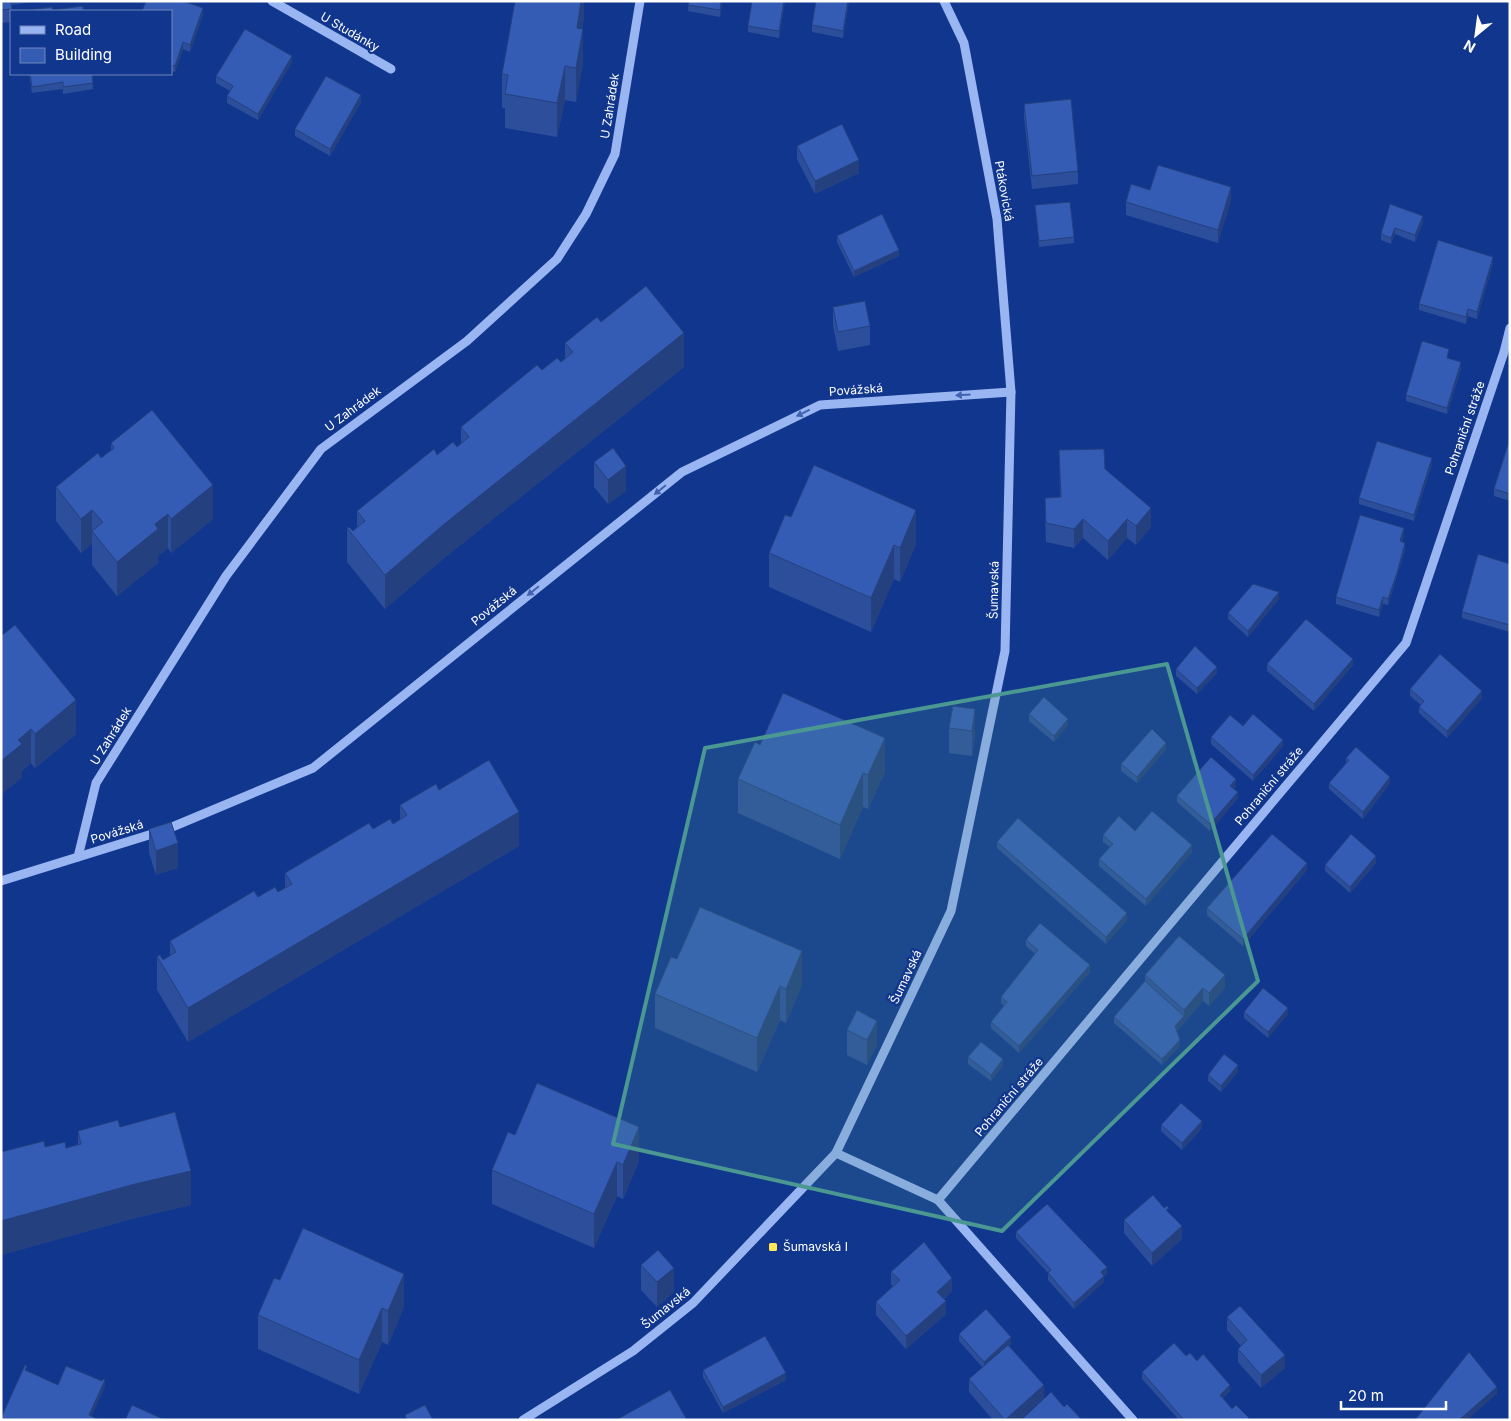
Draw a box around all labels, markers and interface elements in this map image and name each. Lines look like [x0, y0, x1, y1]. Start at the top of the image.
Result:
street label: U Studánky [318, 9, 383, 55]
legend [10, 10, 172, 75]
north arrow [1451, 10, 1501, 60]
text: Road [55, 20, 91, 39]
text: N [1461, 37, 1478, 57]
text: Building [55, 45, 112, 64]
street label: U Zahrádek [597, 72, 622, 140]
street label: Ptákovická [992, 159, 1017, 222]
street label: Pohraniční stráže [1441, 379, 1488, 477]
street label: Povážská [828, 380, 884, 399]
street label: U Zahrádek [322, 383, 384, 434]
one-way arrow [955, 392, 971, 400]
one-way arrow [795, 409, 810, 418]
one-way arrow [654, 484, 667, 495]
street label: Šumavská [985, 561, 1002, 619]
street label: Povážská [468, 583, 519, 629]
one-way arrow [527, 586, 540, 597]
street label: U Zahrádek [87, 703, 135, 768]
street label: Pohraniční stráže [1231, 743, 1306, 828]
street label: Povážská [89, 816, 145, 847]
street label: Šumavská [886, 947, 925, 1006]
street label: Pohraniční stráže [971, 1054, 1046, 1139]
place label: Šumavská I [783, 1239, 848, 1254]
marker: Šumavská I [767, 1241, 779, 1253]
street label: Šumavská [638, 1283, 693, 1332]
scale bar [1341, 1378, 1446, 1410]
text: 20 m [1348, 1386, 1384, 1405]

